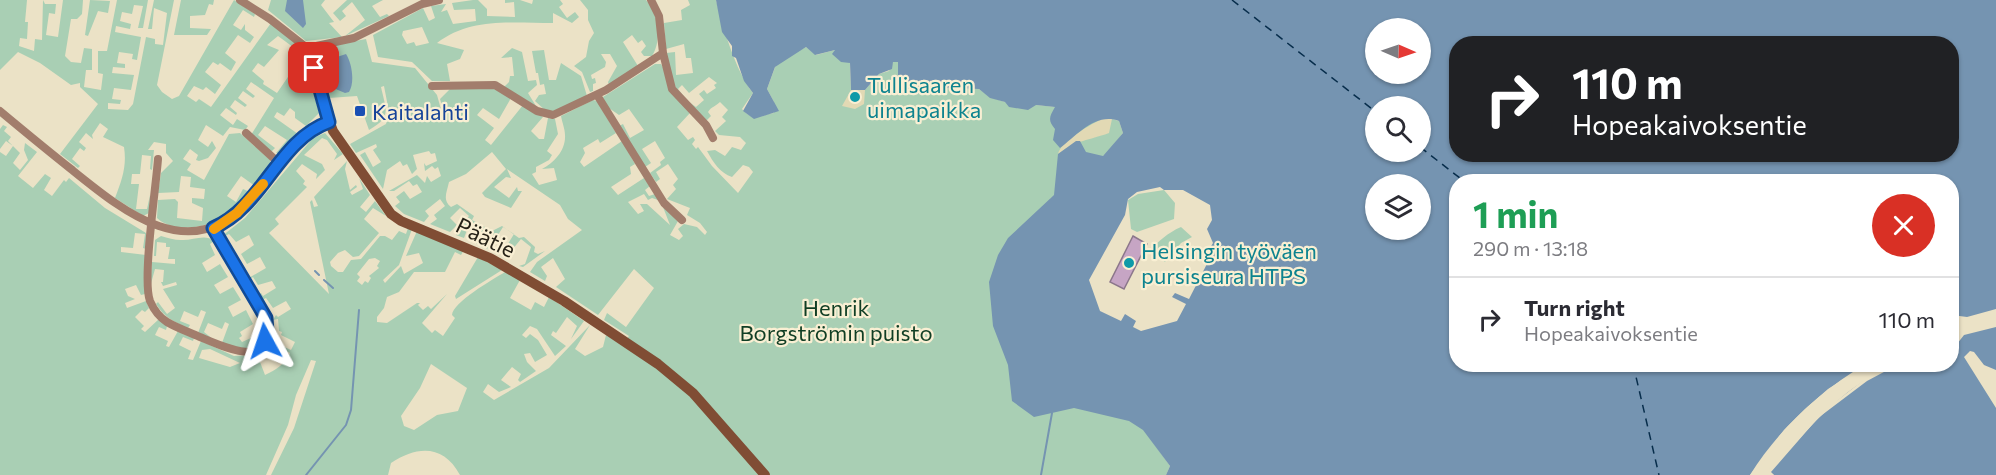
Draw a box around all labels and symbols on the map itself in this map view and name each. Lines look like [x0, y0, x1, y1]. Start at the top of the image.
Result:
north arrow [1365, 18, 1431, 84]
pin [288, 42, 339, 93]
place label: Tullisaaren uimapaikka [867, 71, 981, 123]
marker: Tullisaaren uimapaikka [848, 90, 862, 104]
place label: Kaitalahti [372, 98, 469, 125]
marker: Kaitalahti [353, 104, 367, 118]
street label: Päätie [452, 211, 520, 263]
place label: Helsingin työväen pursiseura HTPS [1141, 237, 1317, 289]
marker: Helsingin työväen pursiseura HTPS [1122, 256, 1136, 270]
park label: Henrik Borgströmin puisto [739, 294, 933, 346]
position arrow [233, 309, 297, 373]

